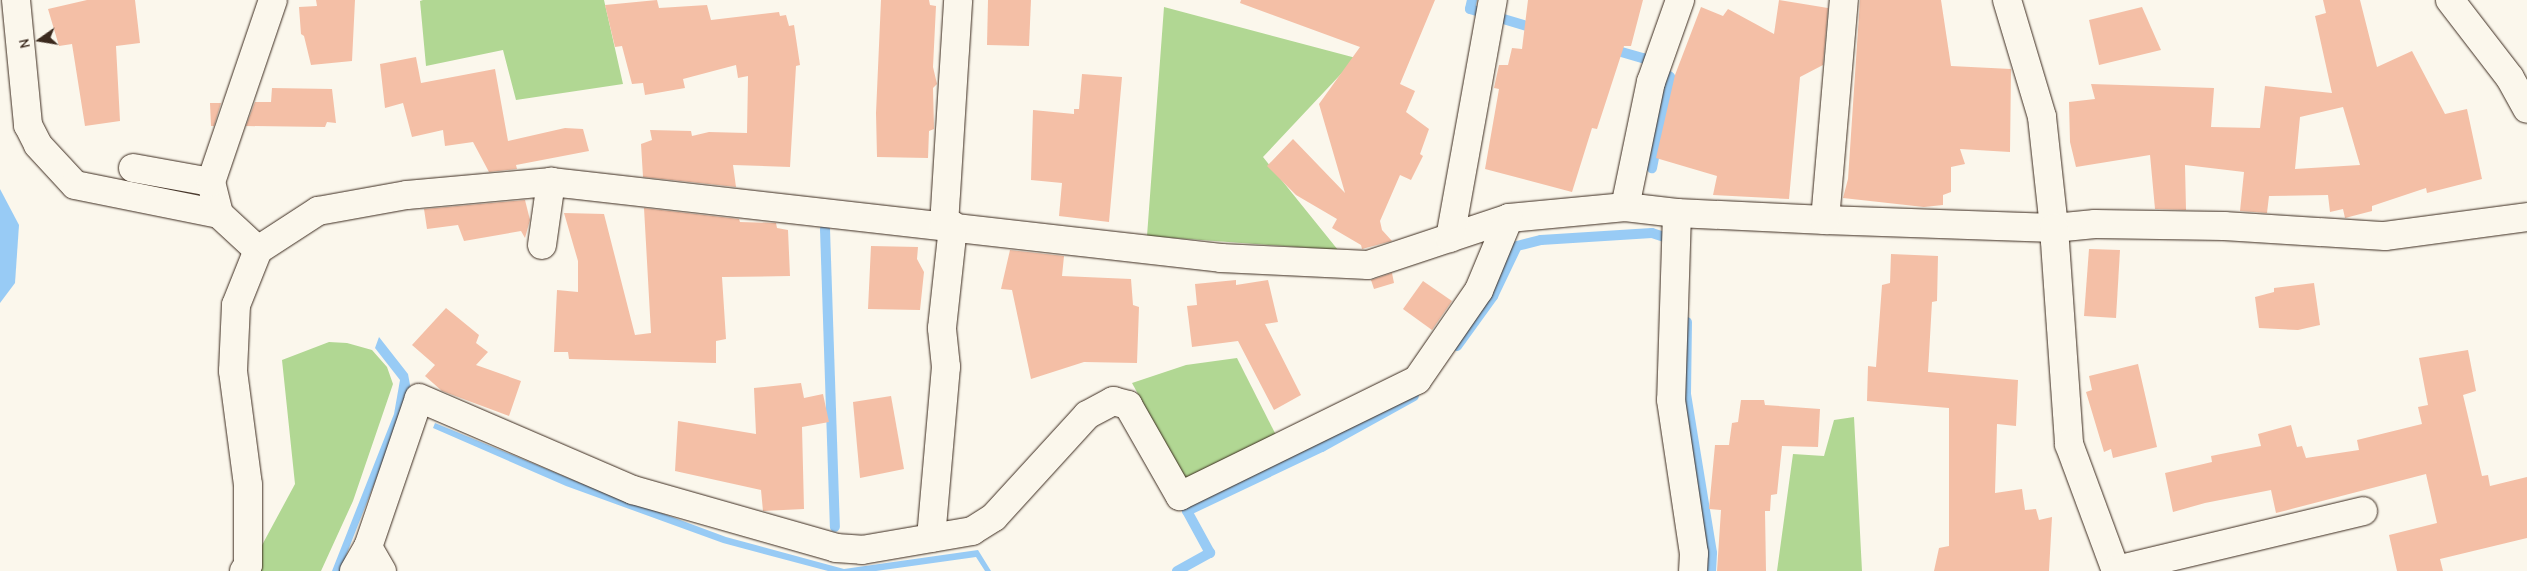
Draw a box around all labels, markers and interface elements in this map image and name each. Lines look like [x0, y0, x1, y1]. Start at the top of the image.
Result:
north arrow [15, 15, 65, 65]
text: N [16, 37, 34, 50]

